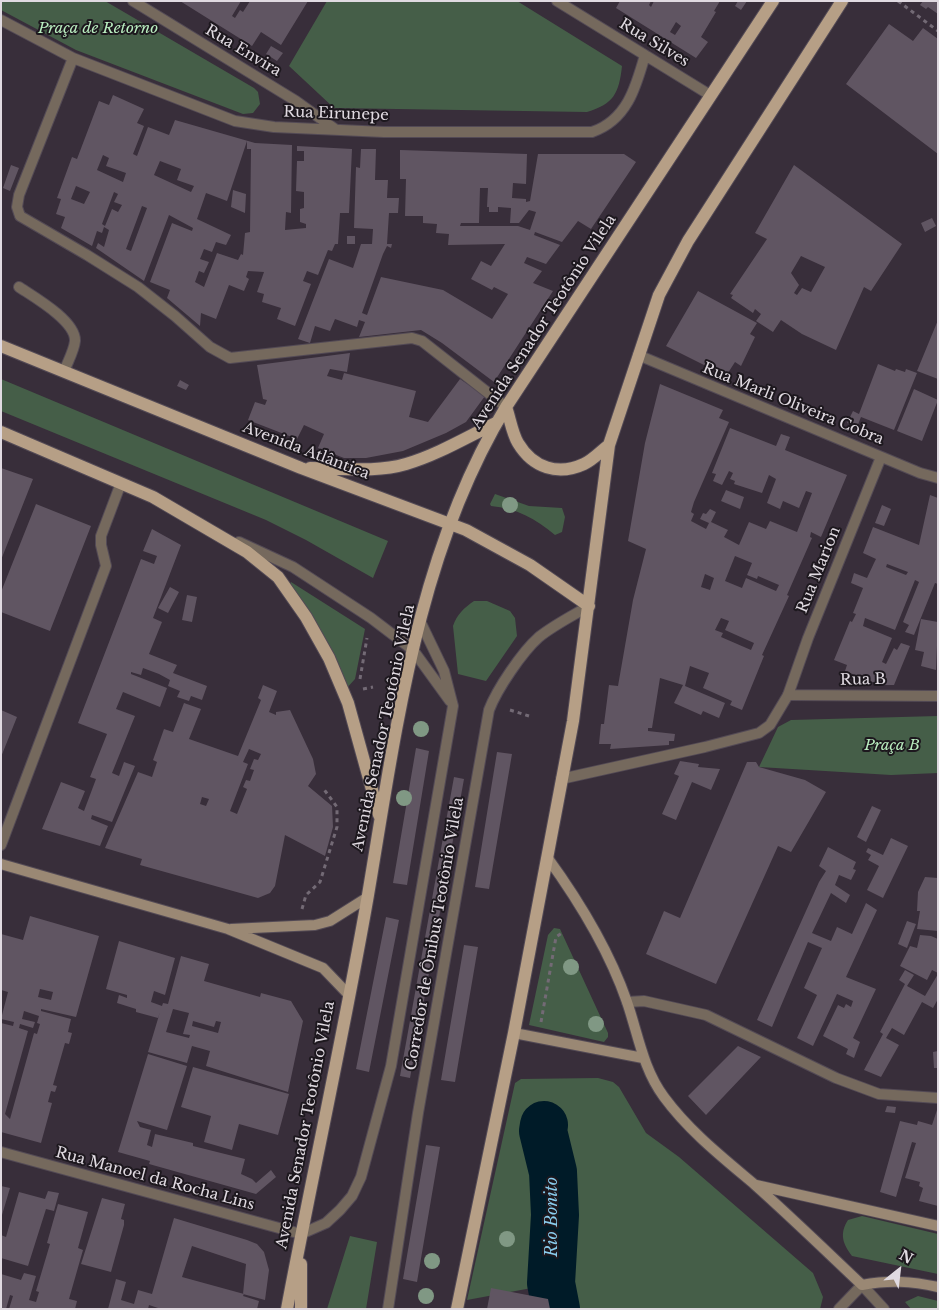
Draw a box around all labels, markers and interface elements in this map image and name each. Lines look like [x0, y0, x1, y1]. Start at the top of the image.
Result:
street label: Rua Silves [616, 15, 692, 71]
park label: Praça de Retorno [38, 20, 158, 38]
street label: Rua Envira [202, 21, 284, 81]
street label: Rua Eirunepe [283, 103, 389, 125]
street label: Avenida Senador Teotônio Vilela [468, 211, 620, 433]
street label: Rua Marli Oliveira Cobra [700, 359, 886, 449]
street label: Avenida Atlântica [240, 419, 372, 483]
street label: Rua Marion [794, 524, 844, 616]
street label: Avenida Senador Teotônio Vilela [349, 603, 419, 853]
street label: Rua B [840, 671, 886, 689]
park label: Praça B [864, 737, 920, 755]
street label: Corredor de Ônibus Teotônio Vilela [402, 796, 468, 1072]
street label: Avenida Senador Teotônio Vilela [273, 1000, 339, 1250]
street label: Rua Manoel da Rocha Lins [53, 1144, 257, 1214]
water label: Rio Bonito [542, 1177, 562, 1257]
north arrow [874, 1245, 924, 1295]
text: N [896, 1246, 916, 1268]

